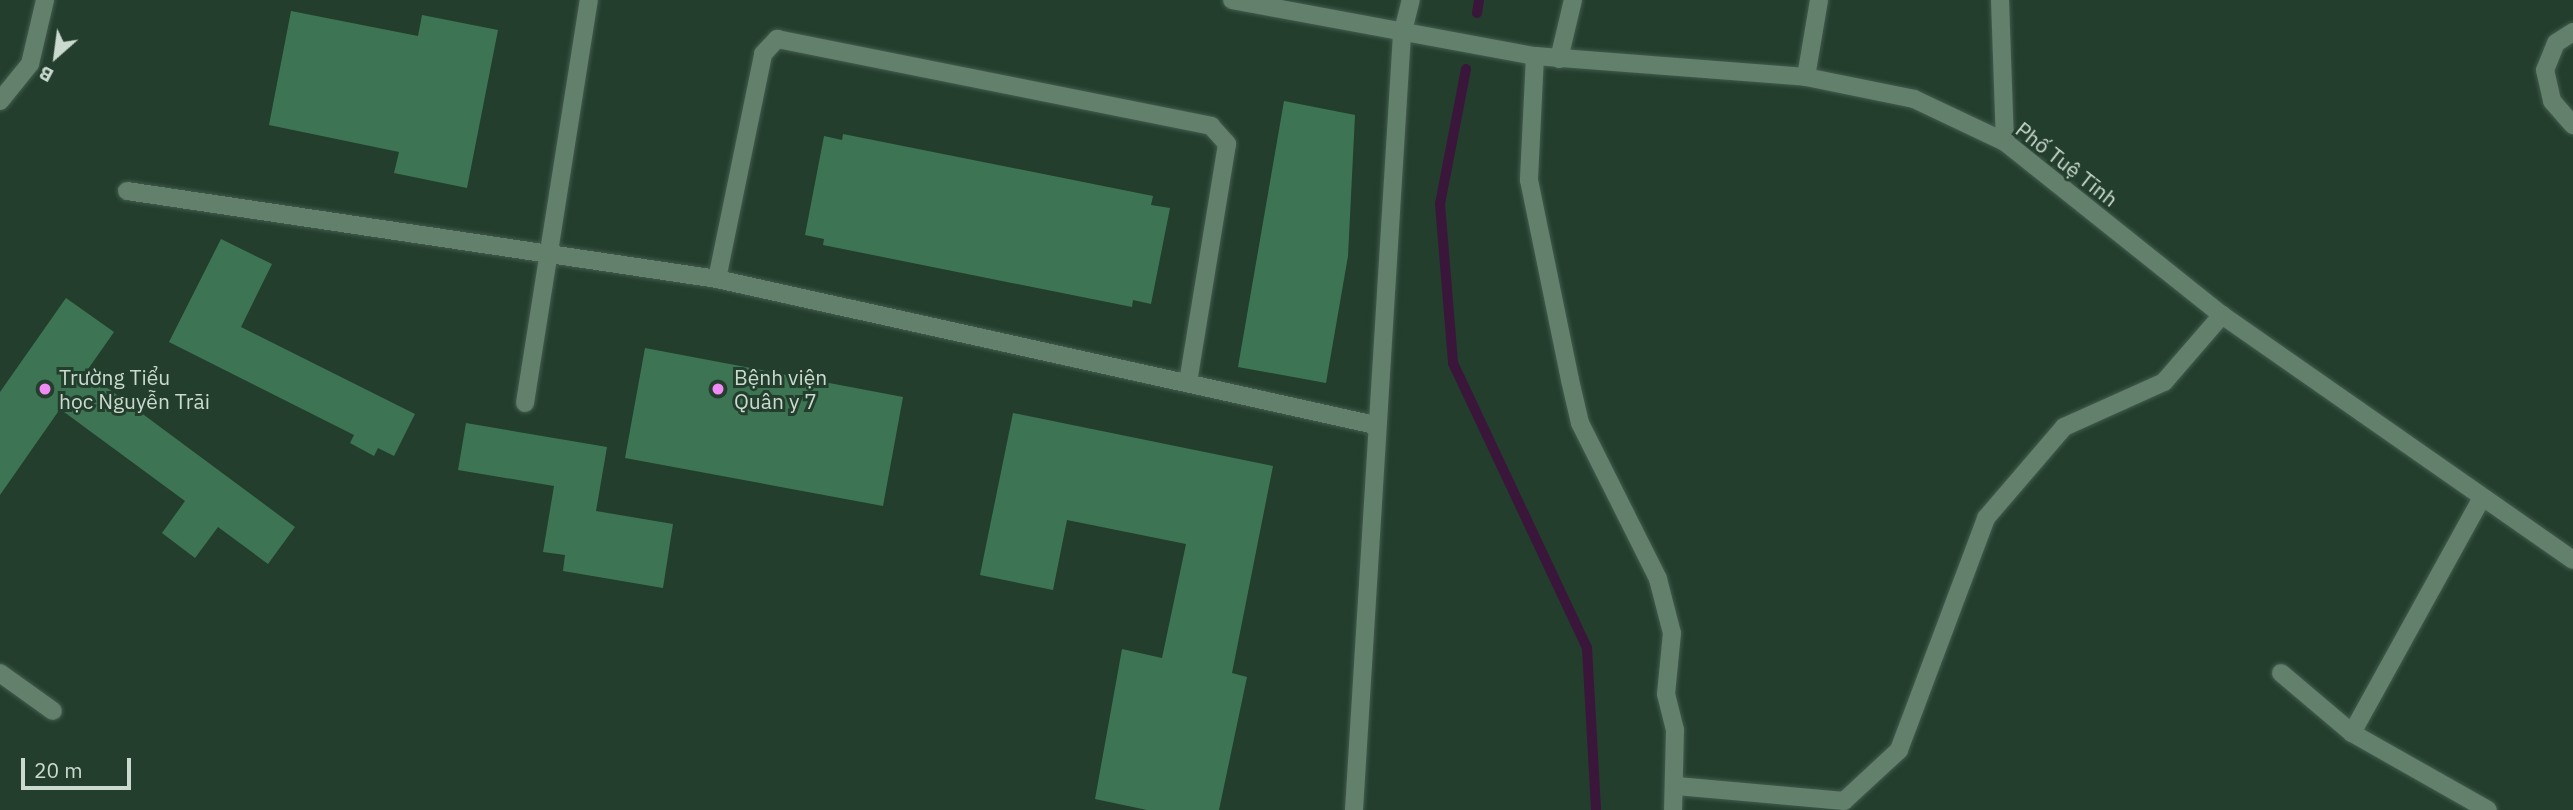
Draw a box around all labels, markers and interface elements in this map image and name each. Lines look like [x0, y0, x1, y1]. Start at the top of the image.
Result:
north arrow [21, 21, 91, 91]
text: B [35, 61, 57, 88]
street label: Phố Tuệ Tĩnh [2011, 116, 2123, 212]
place label: Trường Tiểu học Nguyễn Trãi [59, 364, 210, 414]
place label: Bệnh viện Quân y 7 [734, 364, 827, 414]
marker: Bệnh viện Quân y 7 [708, 379, 728, 399]
marker: Trường Tiểu học Nguyễn Trãi [37, 381, 53, 397]
scale bar [24, 744, 135, 788]
text: 20 m [34, 756, 83, 784]

